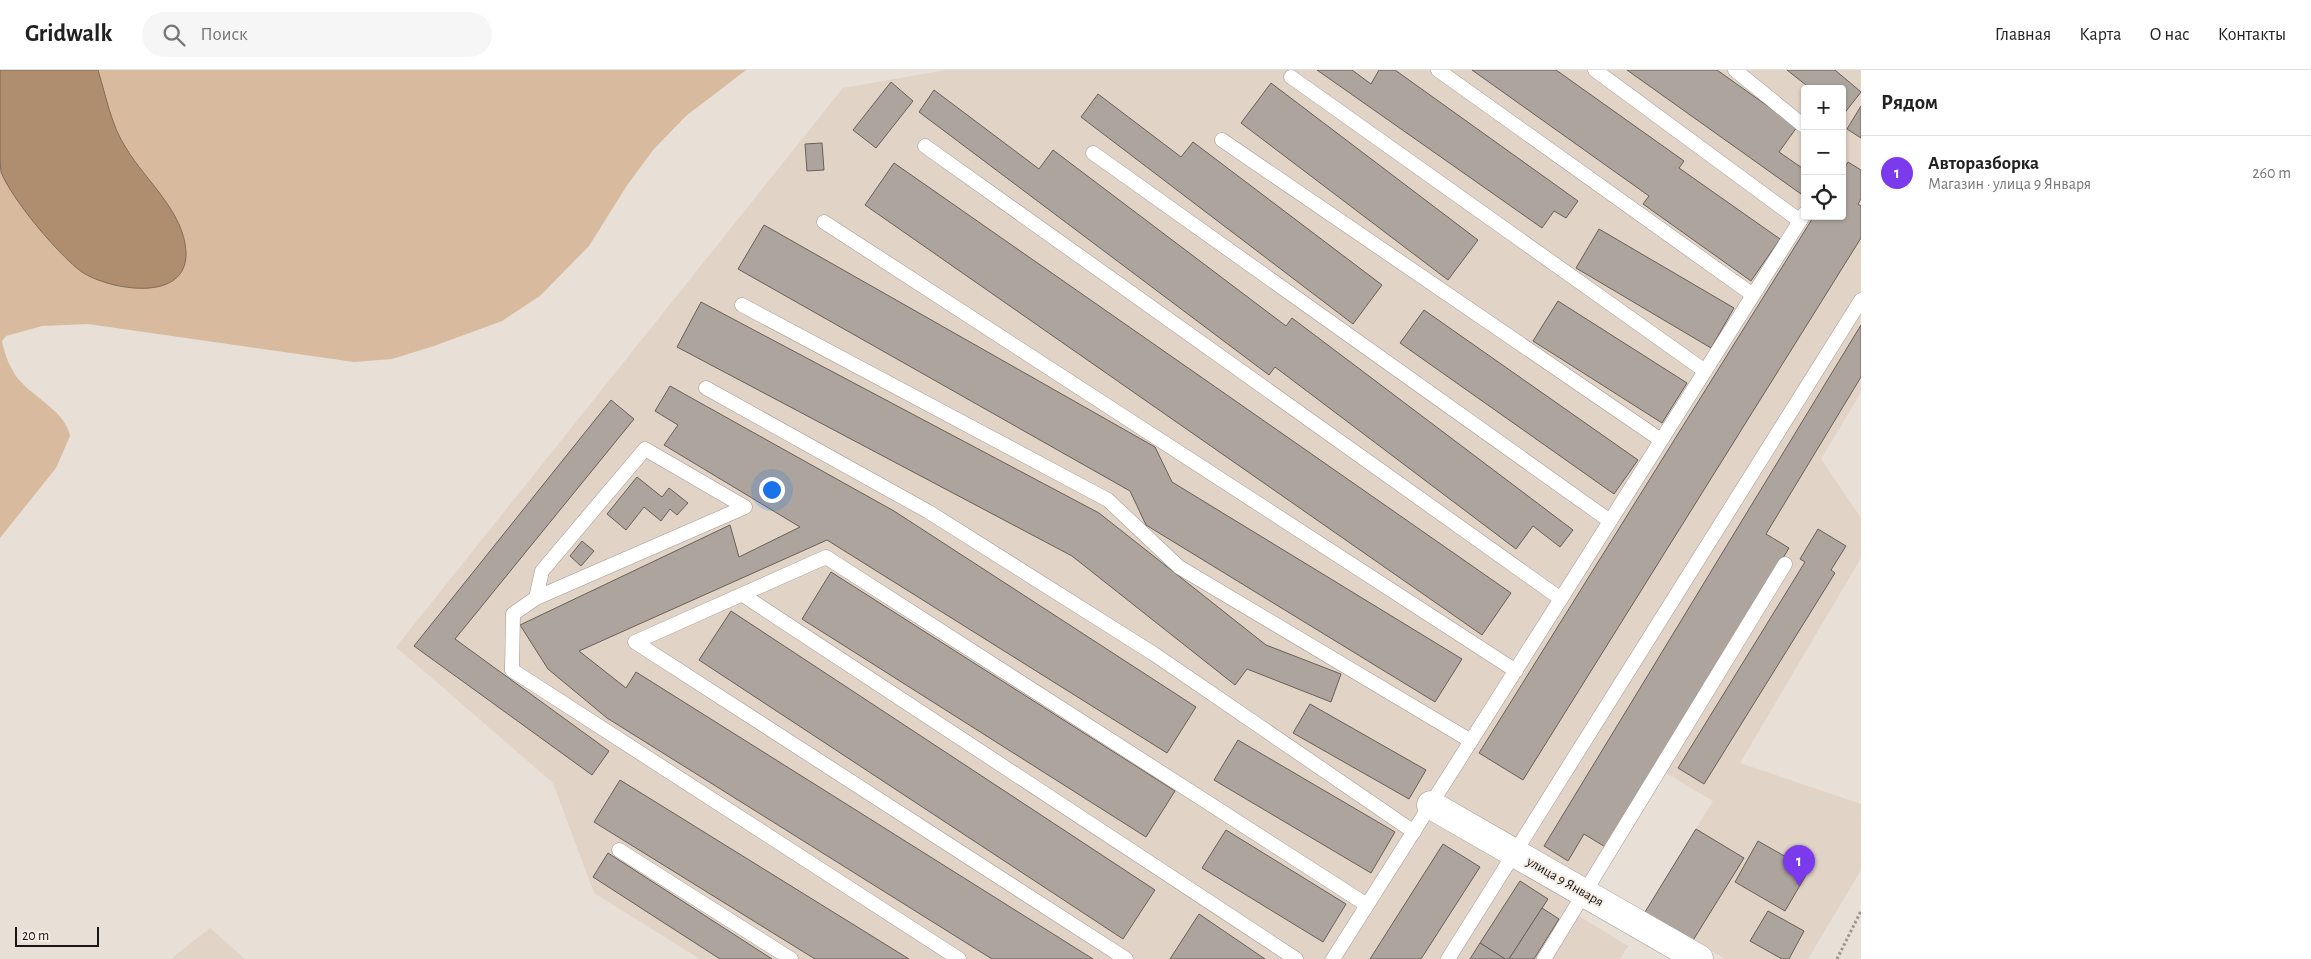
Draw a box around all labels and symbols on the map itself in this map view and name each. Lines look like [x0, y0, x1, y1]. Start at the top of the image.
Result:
your location [759, 477, 785, 503]
pin: 1 [1783, 845, 1815, 886]
street label: улица 9 Января [1523, 854, 1606, 910]
scale bar [15, 924, 99, 947]

